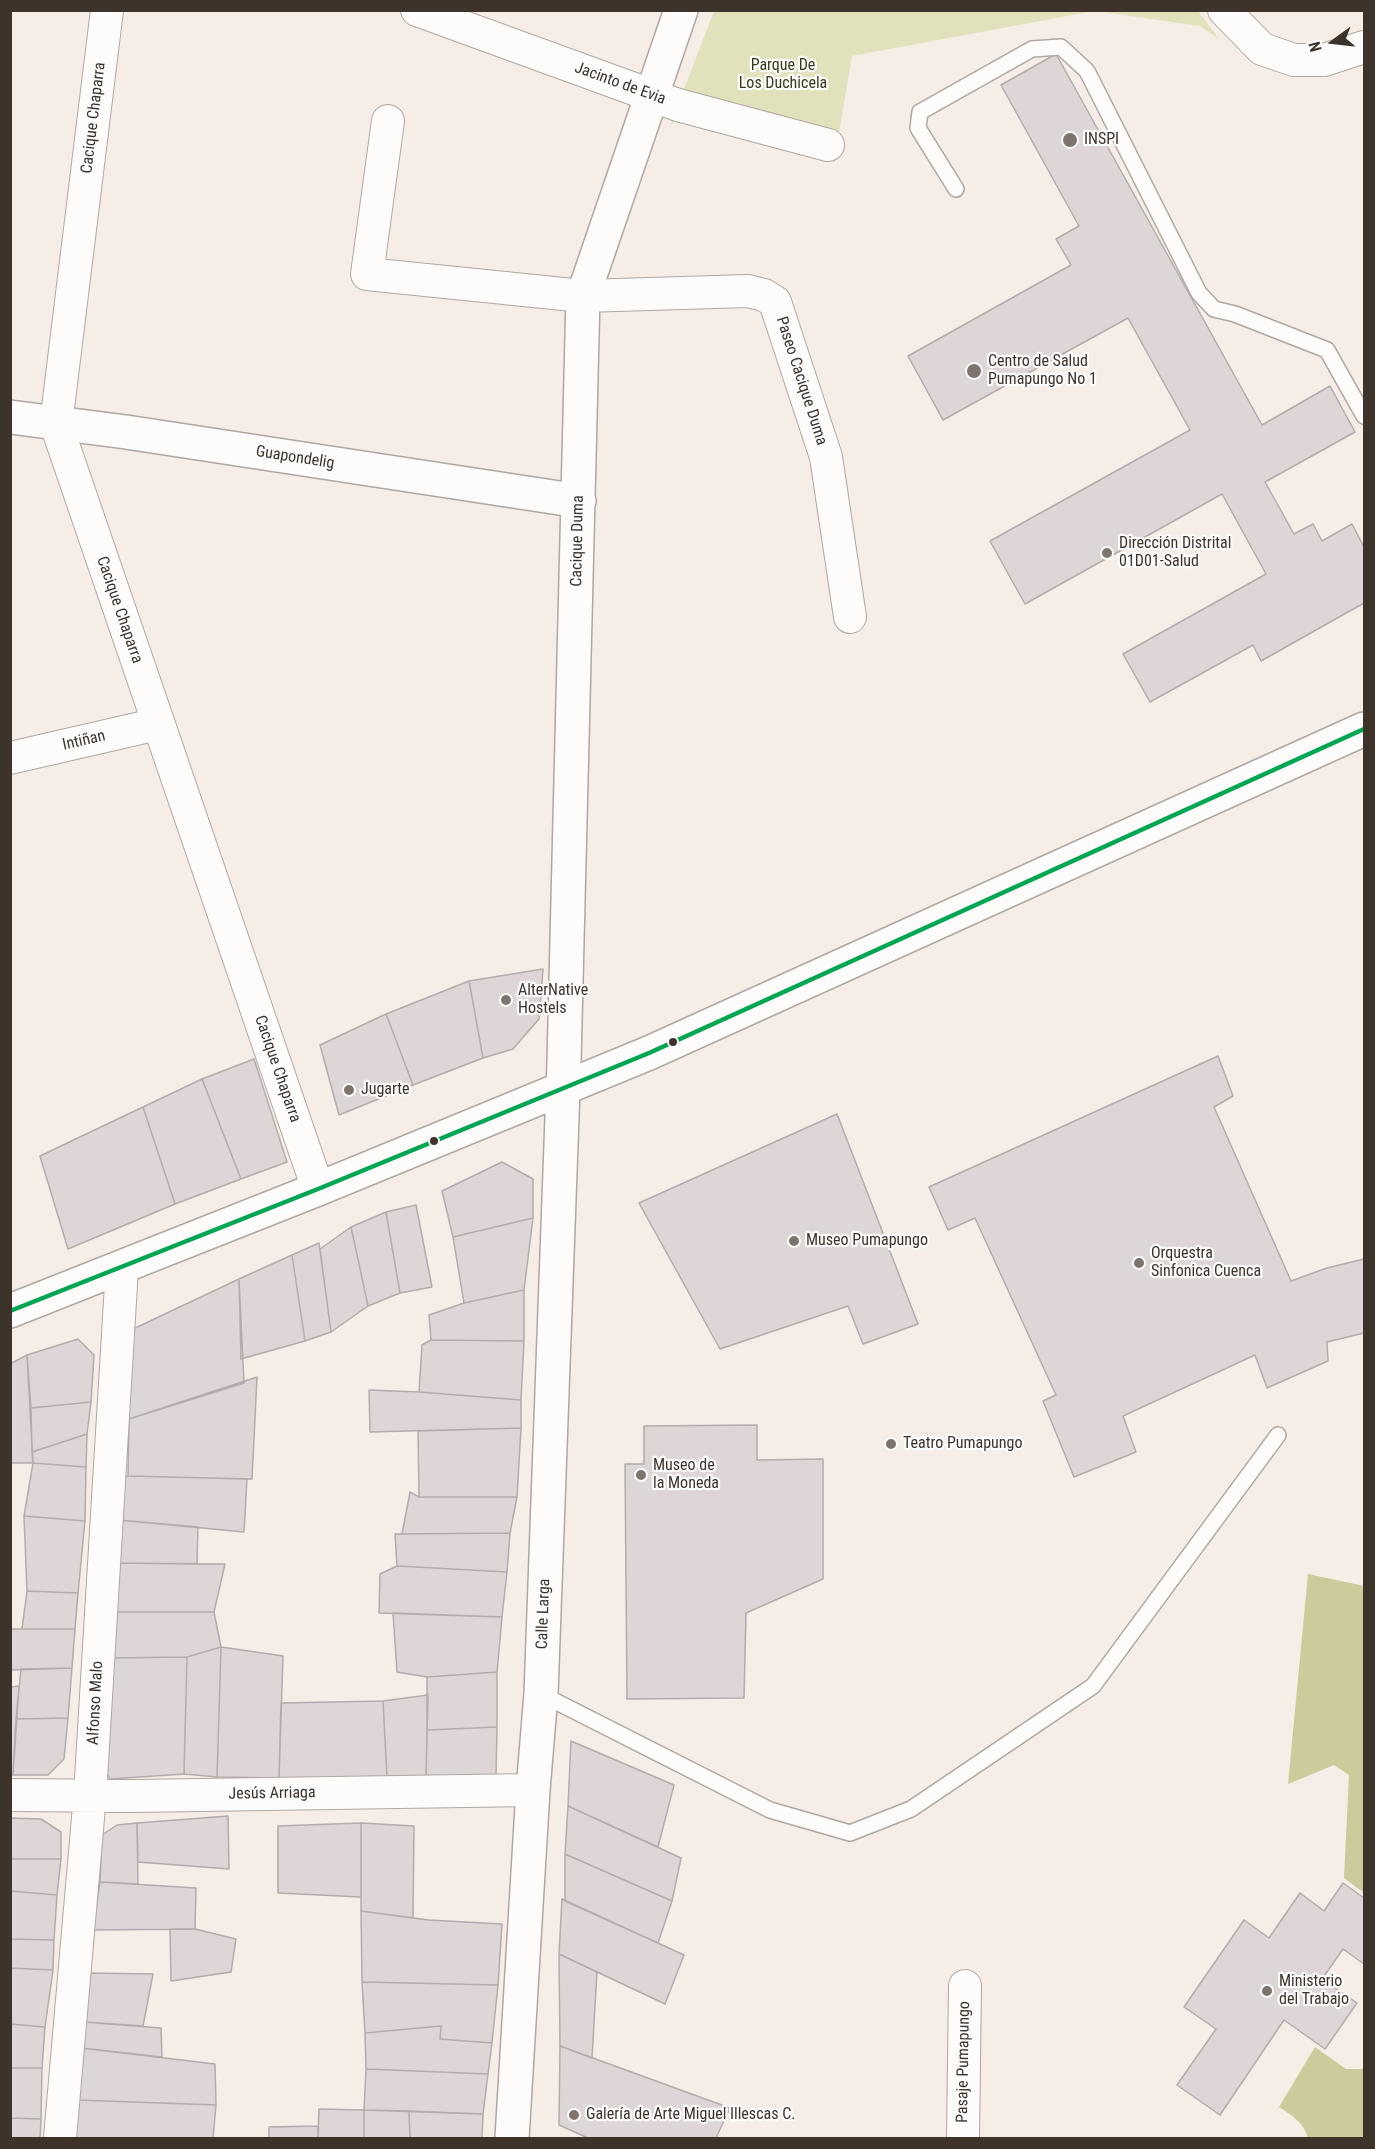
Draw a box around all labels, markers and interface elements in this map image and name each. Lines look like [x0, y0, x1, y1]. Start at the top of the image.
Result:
north arrow [1303, 12, 1363, 72]
text: N [1305, 40, 1326, 54]
park label: Parque De Los Duchicela [739, 56, 827, 94]
street label: Jacinto de Evia [572, 59, 668, 109]
street label: Cacique Chaparra [78, 61, 110, 175]
place label: INSPI [1084, 130, 1119, 150]
marker: INSPI [1061, 131, 1079, 149]
street label: Paseo Cacique Duma [771, 314, 831, 448]
place label: Centro de Salud Pumapungo No 1 [988, 352, 1097, 390]
marker: Centro de Salud Pumapungo No 1 [965, 362, 983, 380]
street label: Guapondelig [254, 442, 336, 474]
street label: Cacique Duma [568, 495, 588, 587]
place label: Dirección Distrital 01D01-Salud [1119, 534, 1231, 572]
marker: Dirección Distrital 01D01-Salud [1100, 546, 1114, 560]
street label: Cacique Chaparra [92, 554, 146, 666]
street label: Intiñan [61, 727, 107, 755]
place label: AlterNative Hostels [518, 981, 588, 1019]
marker: AlterNative Hostels [499, 993, 513, 1007]
street label: Cacique Chaparra [250, 1013, 304, 1125]
unlabelled marker [667, 1036, 679, 1048]
place label: Jugarte [361, 1080, 410, 1100]
marker: Jugarte [342, 1083, 356, 1097]
unlabelled marker [428, 1135, 440, 1147]
place label: Museo Pumapungo [806, 1231, 928, 1251]
marker: Museo Pumapungo [787, 1234, 801, 1248]
place label: Orquestra Sinfonica Cuenca [1151, 1244, 1261, 1282]
marker: Orquestra Sinfonica Cuenca [1132, 1256, 1146, 1270]
place label: Teatro Pumapungo [903, 1434, 1022, 1454]
marker: Teatro Pumapungo [884, 1437, 898, 1451]
place label: Museo de la Moneda [653, 1456, 719, 1494]
marker: Museo de la Moneda [634, 1468, 648, 1482]
street label: Calle Larga [533, 1578, 555, 1650]
street label: Alfonso Malo [84, 1660, 108, 1746]
street label: Jesús Arriaga [228, 1784, 316, 1804]
place label: Ministerio del Trabajo [1279, 1972, 1349, 2010]
marker: Ministerio del Trabajo [1260, 1984, 1274, 1998]
street label: Pasaje Pumapungo [953, 2001, 975, 2123]
place label: Galería de Arte Miguel Illescas C. [586, 2105, 795, 2125]
marker: Galería de Arte Miguel Illescas C. [567, 2108, 581, 2122]

